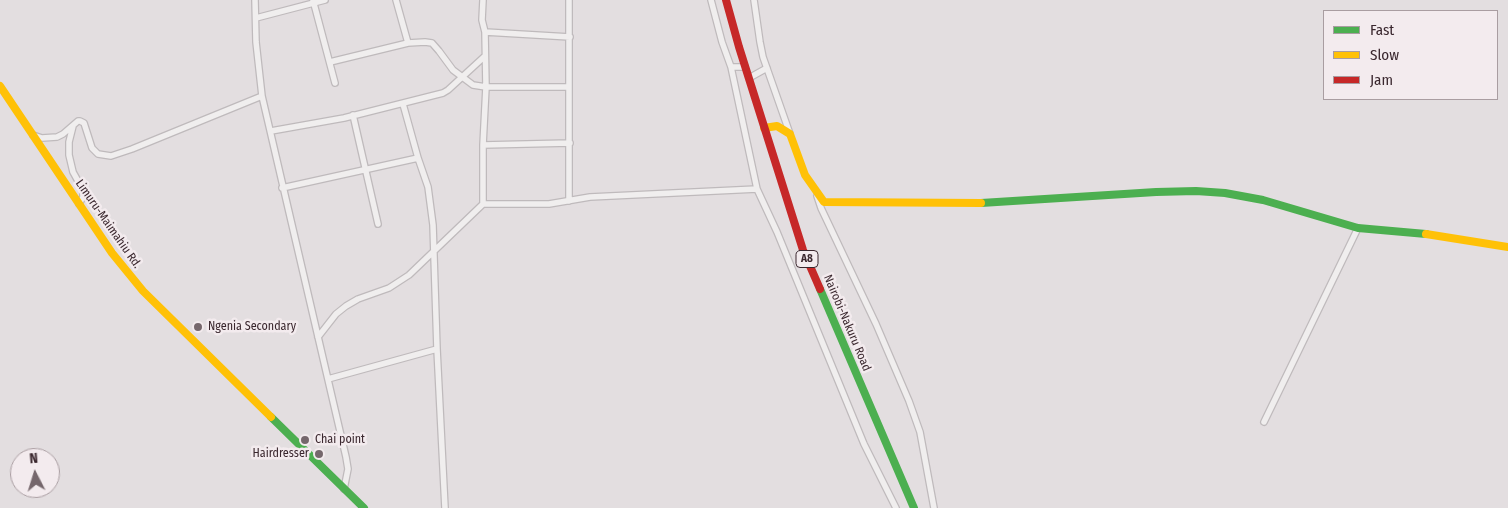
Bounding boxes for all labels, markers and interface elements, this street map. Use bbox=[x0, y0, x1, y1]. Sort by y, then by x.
legend bbox=[1323, 10, 1498, 100]
text: Fast bbox=[1370, 21, 1394, 39]
text: Slow bbox=[1370, 46, 1399, 64]
text: Jam bbox=[1370, 71, 1393, 89]
street label: Limuru-Maimahiu Rd. bbox=[72, 177, 144, 271]
road number: A8 bbox=[796, 250, 818, 268]
street label: Nairobi-Nakuru Road bbox=[820, 273, 874, 373]
place label: Ngenia Secondary bbox=[208, 320, 296, 334]
marker: Ngenia Secondary bbox=[192, 321, 204, 333]
place label: Chai point bbox=[315, 433, 365, 447]
marker: Chai point bbox=[299, 434, 311, 446]
place label: Hairdresser bbox=[253, 447, 309, 461]
north arrow bbox=[10, 448, 60, 498]
marker: Hairdresser bbox=[313, 448, 325, 460]
text: N bbox=[29, 450, 39, 467]

